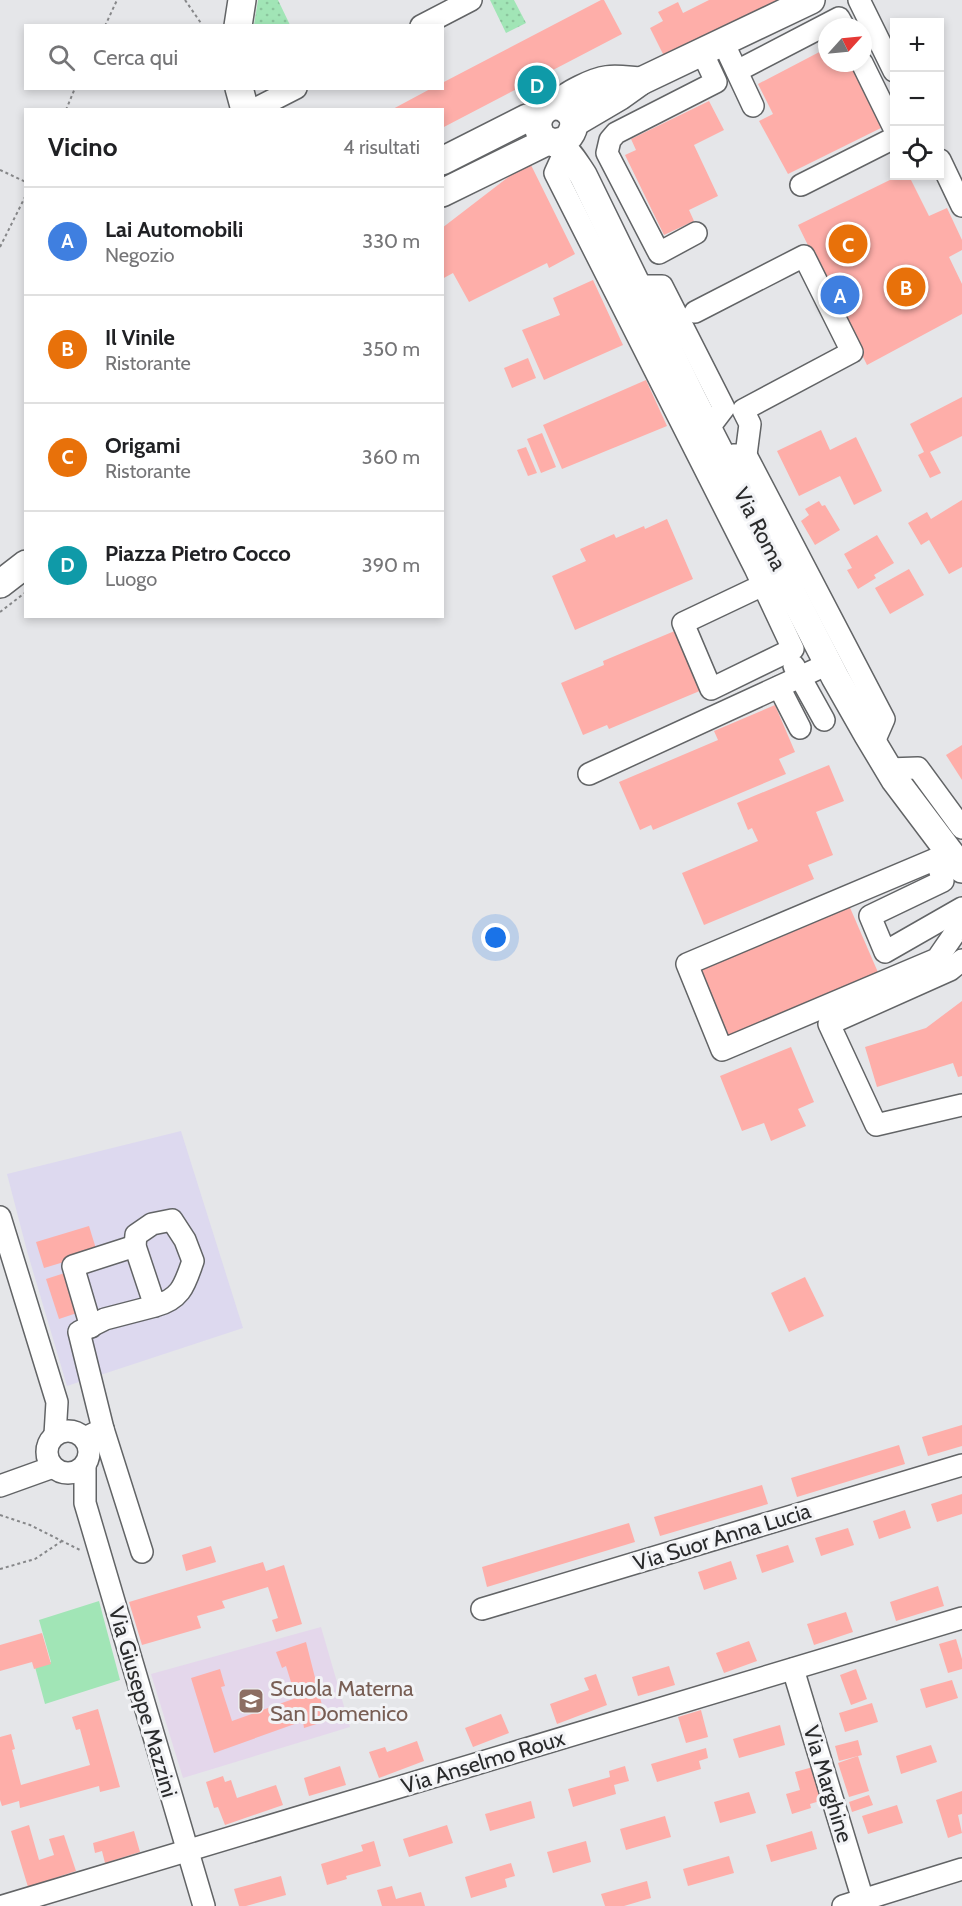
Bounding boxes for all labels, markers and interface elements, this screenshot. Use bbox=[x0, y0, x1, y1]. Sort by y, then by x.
north arrow bbox=[818, 18, 872, 72]
map controls bbox=[890, 18, 944, 180]
button: + bbox=[890, 18, 944, 72]
search box bbox=[24, 24, 444, 90]
icon: search bbox=[45, 41, 78, 74]
text: Cerca qui bbox=[93, 44, 178, 71]
pin: D bbox=[518, 62, 556, 107]
button: − bbox=[890, 72, 944, 126]
button: locate bbox=[890, 126, 944, 180]
text: Vicino bbox=[48, 131, 117, 163]
text: 4 risultati bbox=[343, 135, 420, 159]
text: Lai Automobili bbox=[105, 216, 243, 243]
pin: C bbox=[828, 222, 868, 266]
text: A bbox=[61, 229, 74, 253]
text: 330 m bbox=[362, 229, 420, 253]
text: Negozio bbox=[105, 243, 174, 267]
pin: B bbox=[886, 264, 926, 310]
pin: A bbox=[820, 272, 860, 318]
text: Il Vinile bbox=[105, 324, 175, 351]
text: B bbox=[61, 337, 74, 361]
text: 350 m bbox=[362, 337, 420, 361]
text: Ristorante bbox=[105, 351, 191, 375]
text: Origami bbox=[105, 432, 180, 459]
text: C bbox=[61, 445, 74, 469]
text: 360 m bbox=[362, 445, 420, 469]
text: Ristorante bbox=[105, 459, 191, 483]
street label: Via Roma bbox=[728, 483, 793, 575]
text: Piazza Pietro Cocco bbox=[105, 540, 291, 567]
text: D bbox=[60, 553, 75, 577]
text: 390 m bbox=[362, 553, 420, 577]
text: Luogo bbox=[105, 567, 157, 591]
your location bbox=[481, 923, 510, 952]
street label: Via Suor Anna Lucia bbox=[630, 1497, 814, 1577]
street label: Via Giuseppe Mazzini bbox=[103, 1604, 183, 1800]
place label: Scuola Materna San Domenico bbox=[270, 1675, 414, 1727]
school or university icon: Scuola Materna San Domenico bbox=[236, 1686, 266, 1716]
street label: Via Marghine bbox=[797, 1722, 859, 1846]
street label: Via Anselmo Roux bbox=[398, 1724, 568, 1800]

